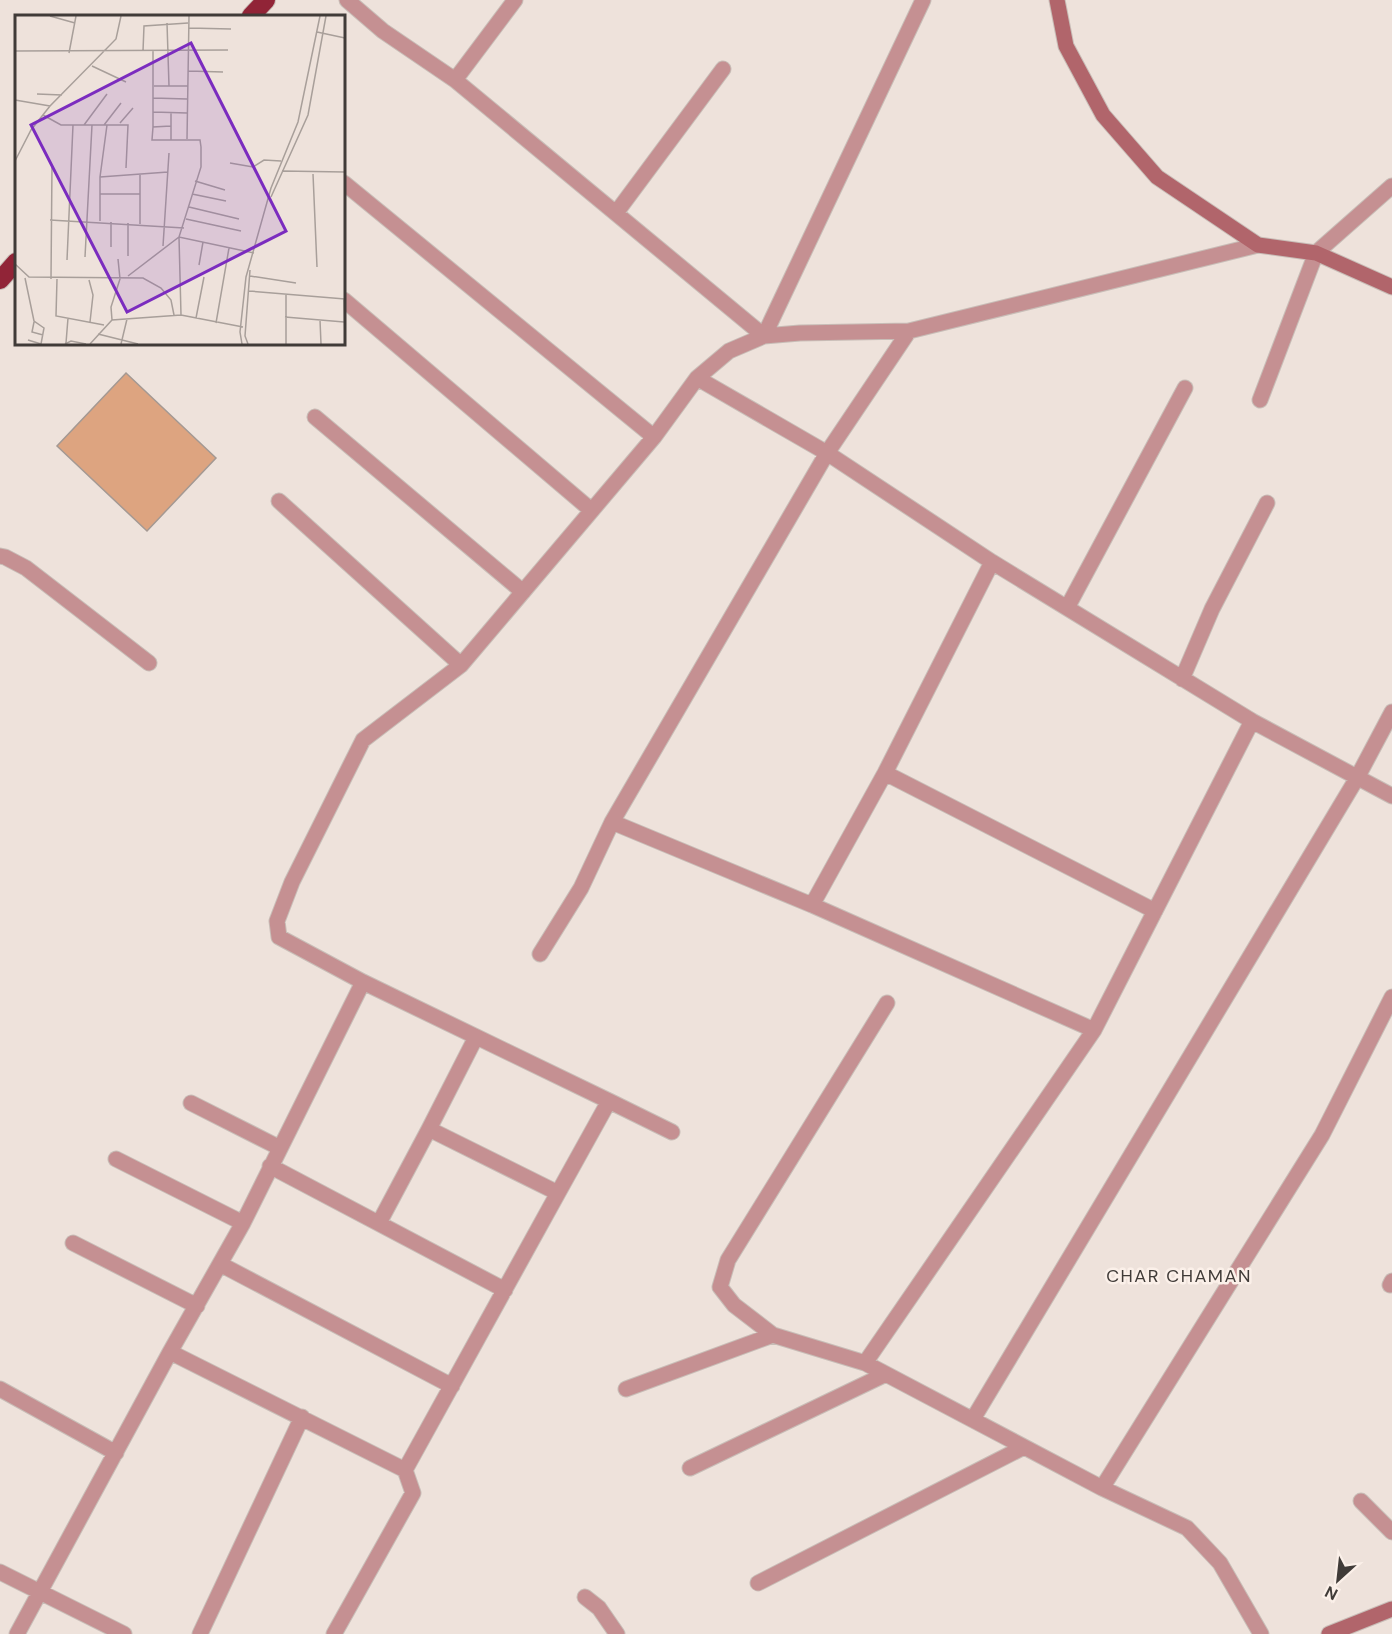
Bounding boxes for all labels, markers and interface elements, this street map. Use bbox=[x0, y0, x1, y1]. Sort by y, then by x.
inset map bbox=[15, 15, 345, 345]
district label: CHAR CHAMAN bbox=[1106, 1264, 1252, 1288]
north arrow bbox=[1308, 1550, 1368, 1610]
text: N bbox=[1321, 1581, 1341, 1605]

